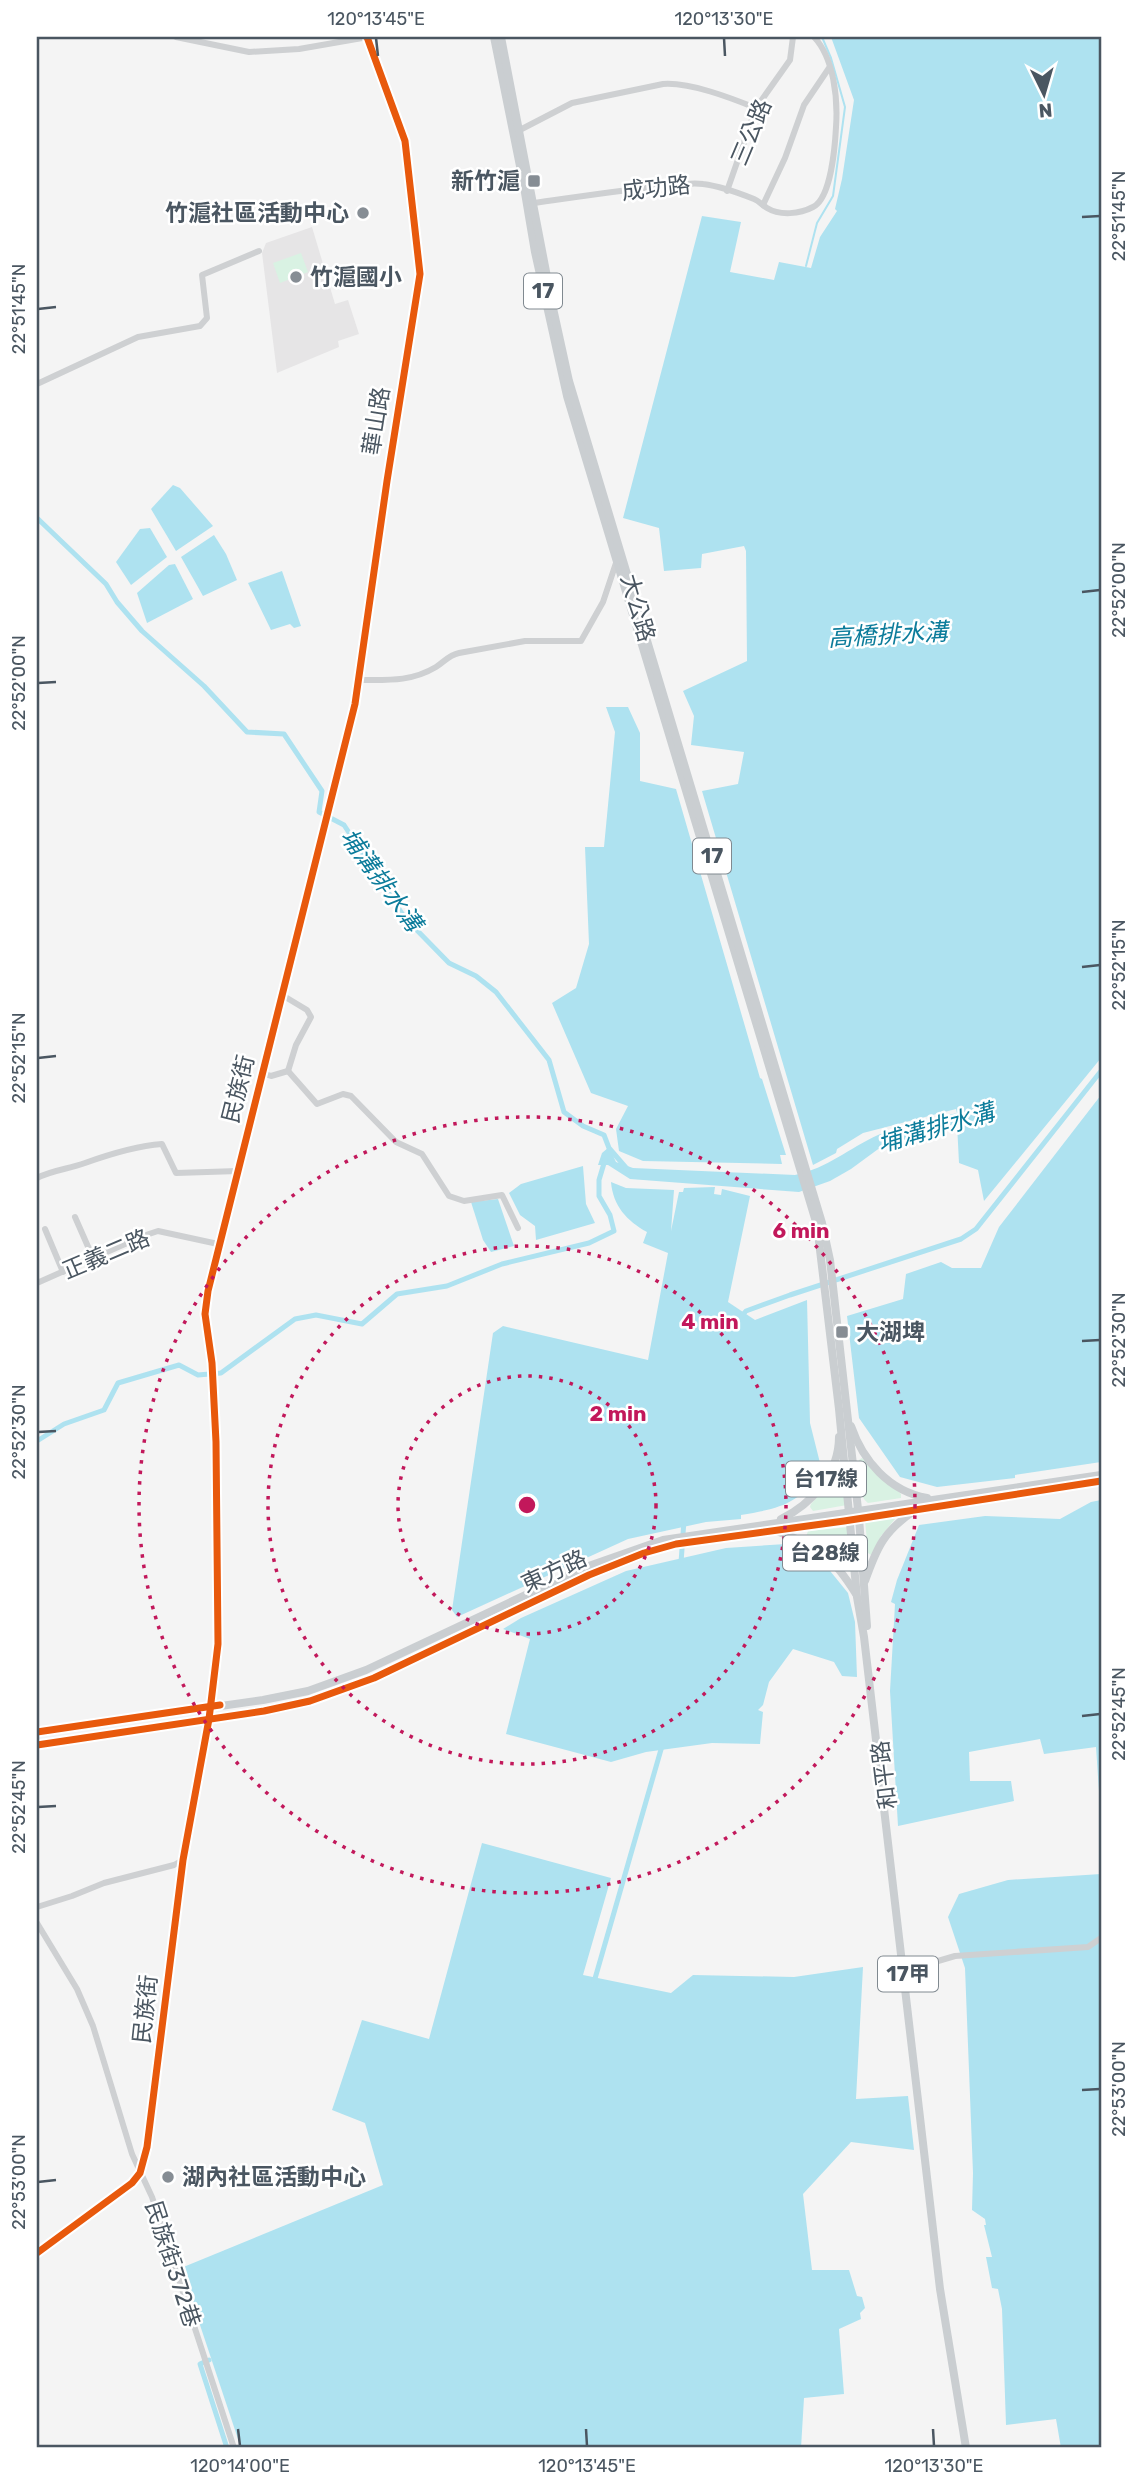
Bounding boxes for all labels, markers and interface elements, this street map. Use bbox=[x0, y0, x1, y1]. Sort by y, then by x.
text: 120°13'45"E bbox=[327, 8, 425, 30]
text: 120°13'30"E bbox=[674, 8, 774, 30]
north arrow bbox=[1009, 60, 1078, 130]
street label: 三公路 bbox=[725, 95, 777, 169]
text: N bbox=[1038, 98, 1053, 122]
place label: 新竹滬 bbox=[451, 167, 520, 195]
street label: 成功路 bbox=[620, 170, 692, 206]
text: 22°51'45"N bbox=[1108, 171, 1130, 261]
marker: 新竹滬 bbox=[526, 173, 542, 189]
place label: 竹滬社區活動中心 bbox=[165, 199, 349, 227]
marker: 竹滬社區活動中心 bbox=[355, 205, 371, 221]
place label: 竹滬國小 bbox=[310, 263, 402, 291]
text: 22°51'45"N bbox=[8, 264, 30, 354]
marker: 竹滬國小 bbox=[288, 269, 304, 285]
road number: 17 bbox=[524, 274, 562, 308]
street label: 華山路 bbox=[357, 385, 395, 457]
text: 22°52'00"N bbox=[1108, 542, 1130, 638]
street label: 大公路 bbox=[615, 571, 661, 645]
water label: 高橋排水溝 bbox=[827, 618, 952, 652]
text: 22°52'00"N bbox=[8, 635, 30, 731]
water label: 埔溝排水溝 bbox=[334, 823, 429, 939]
road number: 17 bbox=[693, 838, 731, 874]
text: 22°52'15"N bbox=[1108, 920, 1130, 1010]
text: 22°52'15"N bbox=[8, 1013, 30, 1103]
street label: 民族街 bbox=[216, 1052, 260, 1126]
water label: 埔溝排水溝 bbox=[874, 1097, 1000, 1158]
text: 6 min bbox=[773, 1218, 829, 1243]
street label: 正義二路 bbox=[58, 1223, 154, 1285]
text: 22°52'30"N bbox=[1108, 1293, 1130, 1387]
text: 4 min bbox=[681, 1309, 739, 1334]
place label: 大湖埤 bbox=[856, 1318, 925, 1346]
marker: 大湖埤 bbox=[834, 1324, 850, 1340]
text: 22°52'30"N bbox=[8, 1385, 30, 1479]
text: 2 min bbox=[590, 1401, 646, 1426]
road number: 台17線 bbox=[786, 1462, 866, 1496]
centre of rings bbox=[515, 1493, 539, 1517]
road number: 台28線 bbox=[783, 1536, 867, 1570]
street label: 東方路 bbox=[517, 1544, 591, 1598]
text: 22°52'45"N bbox=[1108, 1667, 1130, 1761]
street label: 和平路 bbox=[866, 1739, 902, 1811]
text: 22°52'45"N bbox=[8, 1760, 30, 1854]
road number: 17甲 bbox=[878, 1956, 938, 1992]
street label: 民族街 bbox=[127, 1973, 163, 2045]
text: 22°53'00"N bbox=[1108, 2041, 1130, 2137]
text: 22°53'00"N bbox=[8, 2134, 30, 2230]
place label: 湖內社區活動中心 bbox=[182, 2163, 366, 2191]
marker: 湖內社區活動中心 bbox=[160, 2169, 176, 2185]
street label: 民族街372巷 bbox=[139, 2197, 207, 2331]
text: 120°14'00"E bbox=[190, 2455, 290, 2477]
text: 120°13'45"E bbox=[538, 2455, 636, 2477]
text: 120°13'30"E bbox=[884, 2455, 984, 2477]

